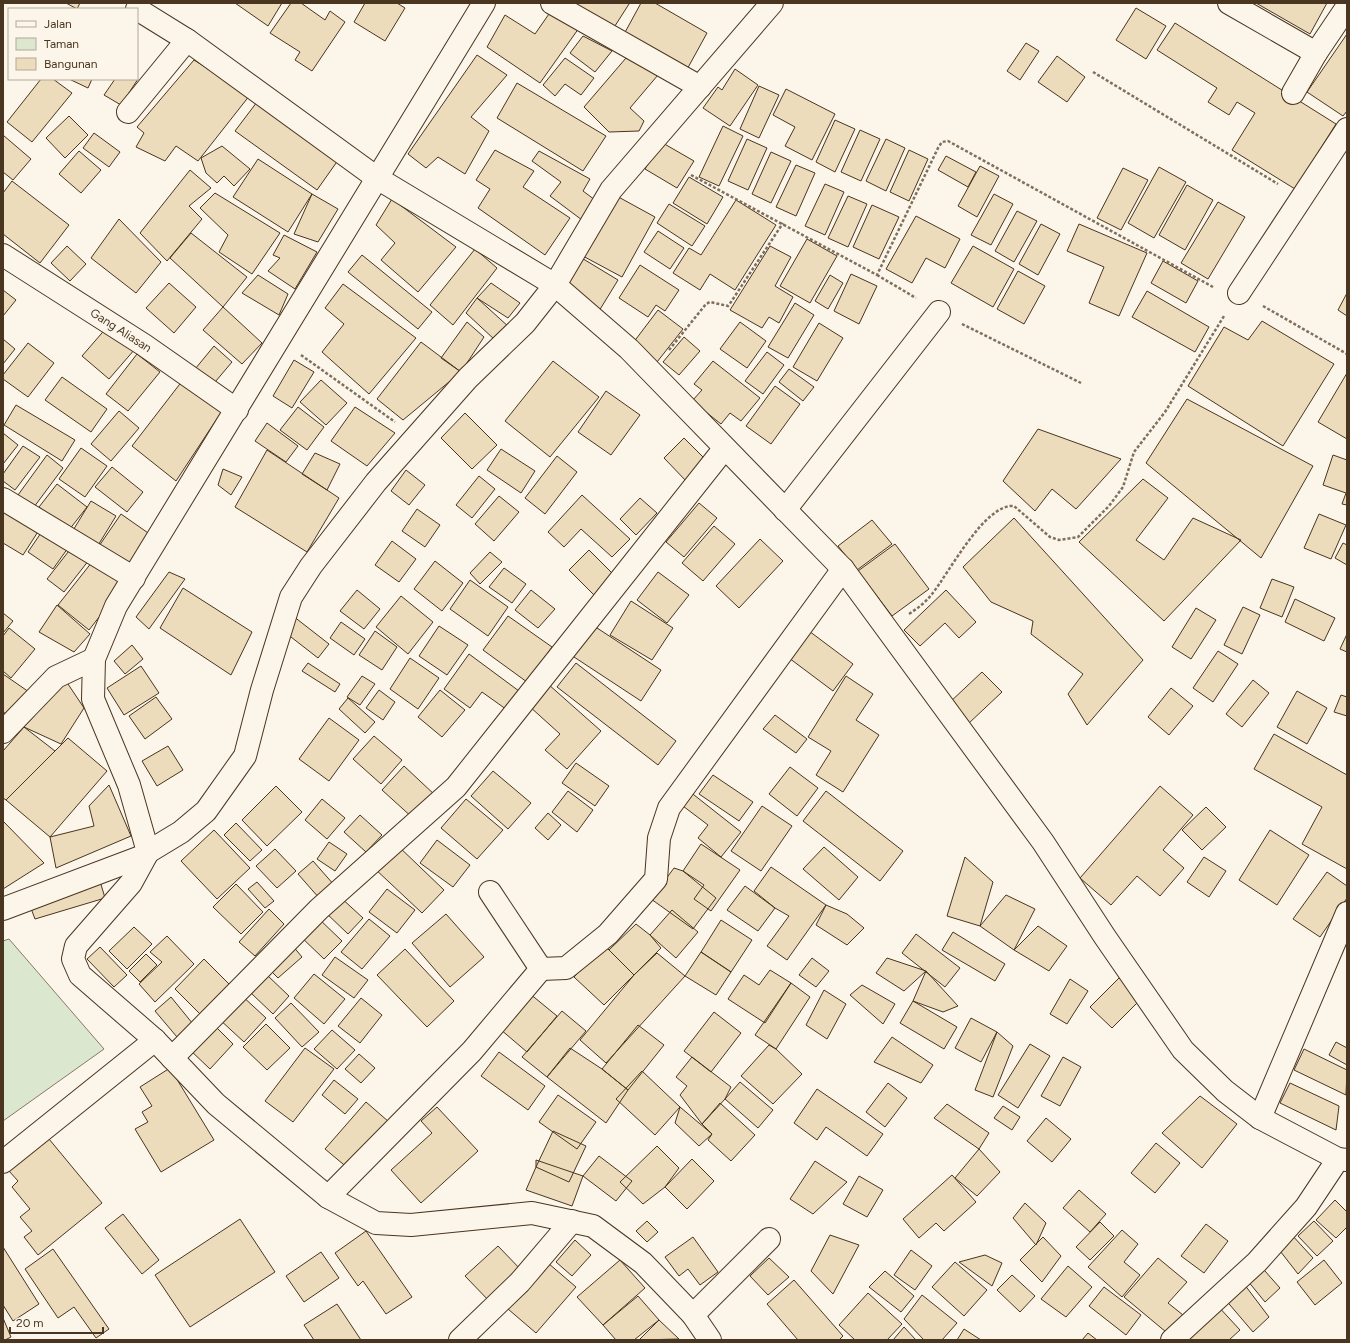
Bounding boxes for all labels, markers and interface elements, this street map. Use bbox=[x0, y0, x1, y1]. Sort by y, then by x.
legend bbox=[8, 8, 138, 80]
text: Jalan bbox=[44, 17, 72, 31]
text: Taman bbox=[44, 37, 79, 51]
text: Bangunan bbox=[44, 57, 98, 71]
street label: Gang Aliasan bbox=[88, 306, 155, 355]
scale bar bbox=[10, 1309, 103, 1335]
text: 20 m bbox=[16, 1316, 44, 1330]

